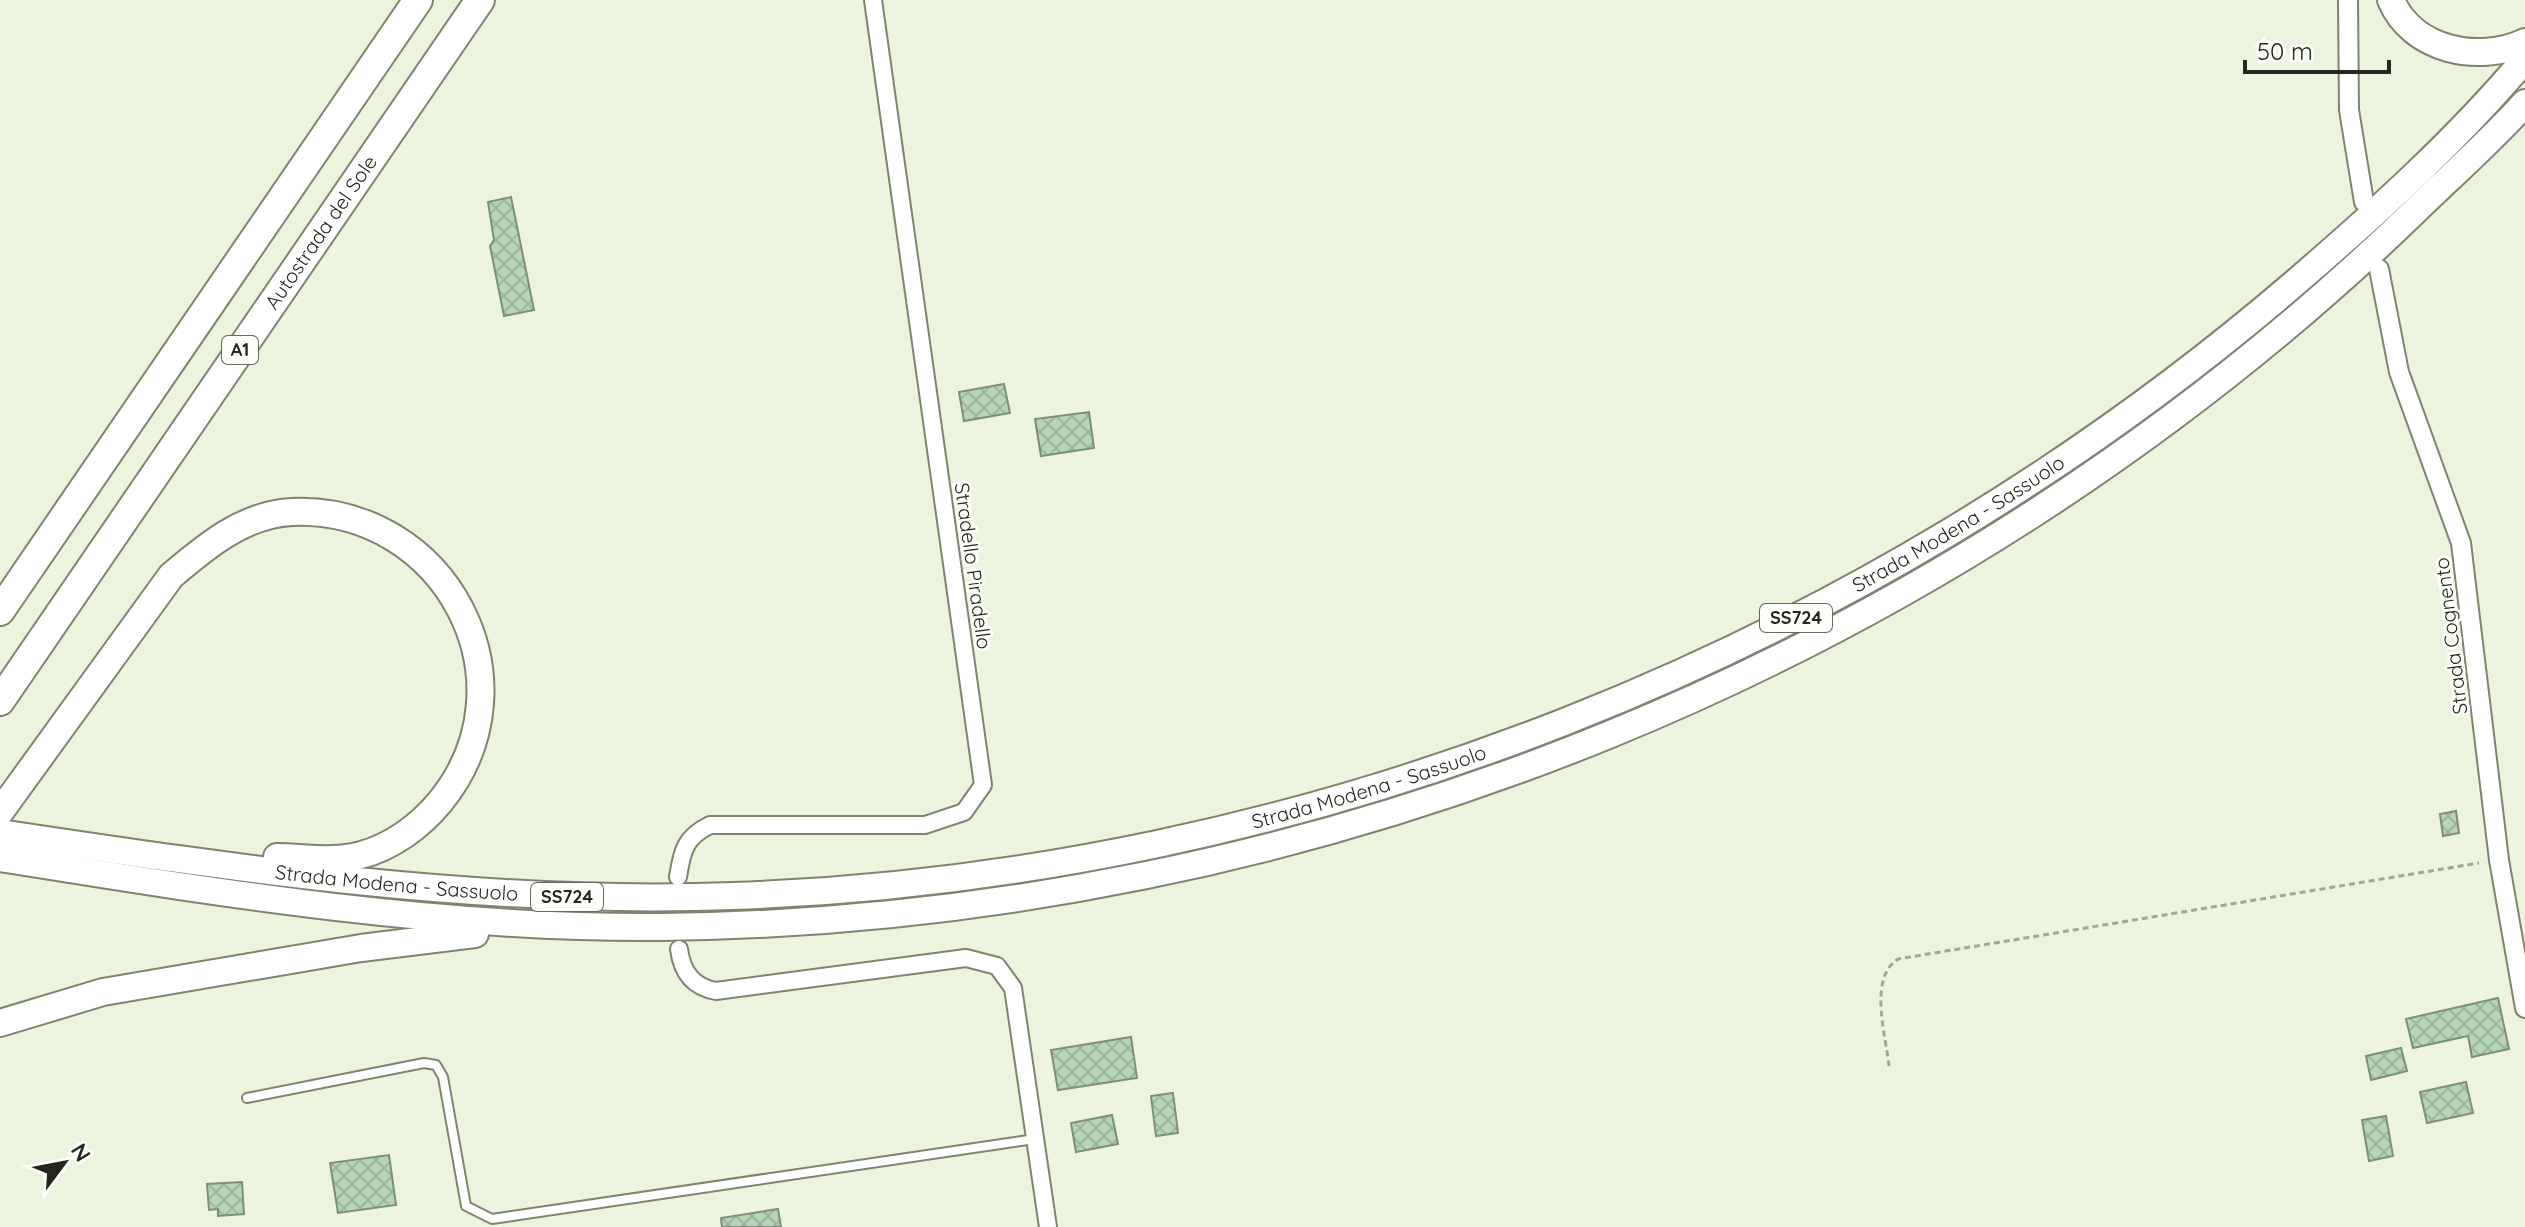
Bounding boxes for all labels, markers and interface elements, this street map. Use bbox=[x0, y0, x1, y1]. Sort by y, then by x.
scale bar bbox=[2245, 24, 2389, 74]
text: 50 m bbox=[2257, 36, 2313, 66]
street label: Autostrada del Sole bbox=[259, 150, 382, 314]
road number: A1 bbox=[222, 336, 258, 364]
street label: Strada Modena - Sassuolo bbox=[1848, 449, 2069, 597]
street label: Stradello Piradello bbox=[949, 481, 998, 651]
street label: Strada Cognento bbox=[2428, 556, 2473, 716]
road number: SS724 bbox=[1760, 604, 1832, 632]
street label: Strada Modena - Sassuolo bbox=[1249, 739, 1489, 834]
street label: Strada Modena - Sassuolo bbox=[274, 859, 519, 906]
road number: SS724 bbox=[531, 883, 603, 911]
north arrow bbox=[24, 1123, 104, 1203]
text: N bbox=[65, 1138, 97, 1167]

